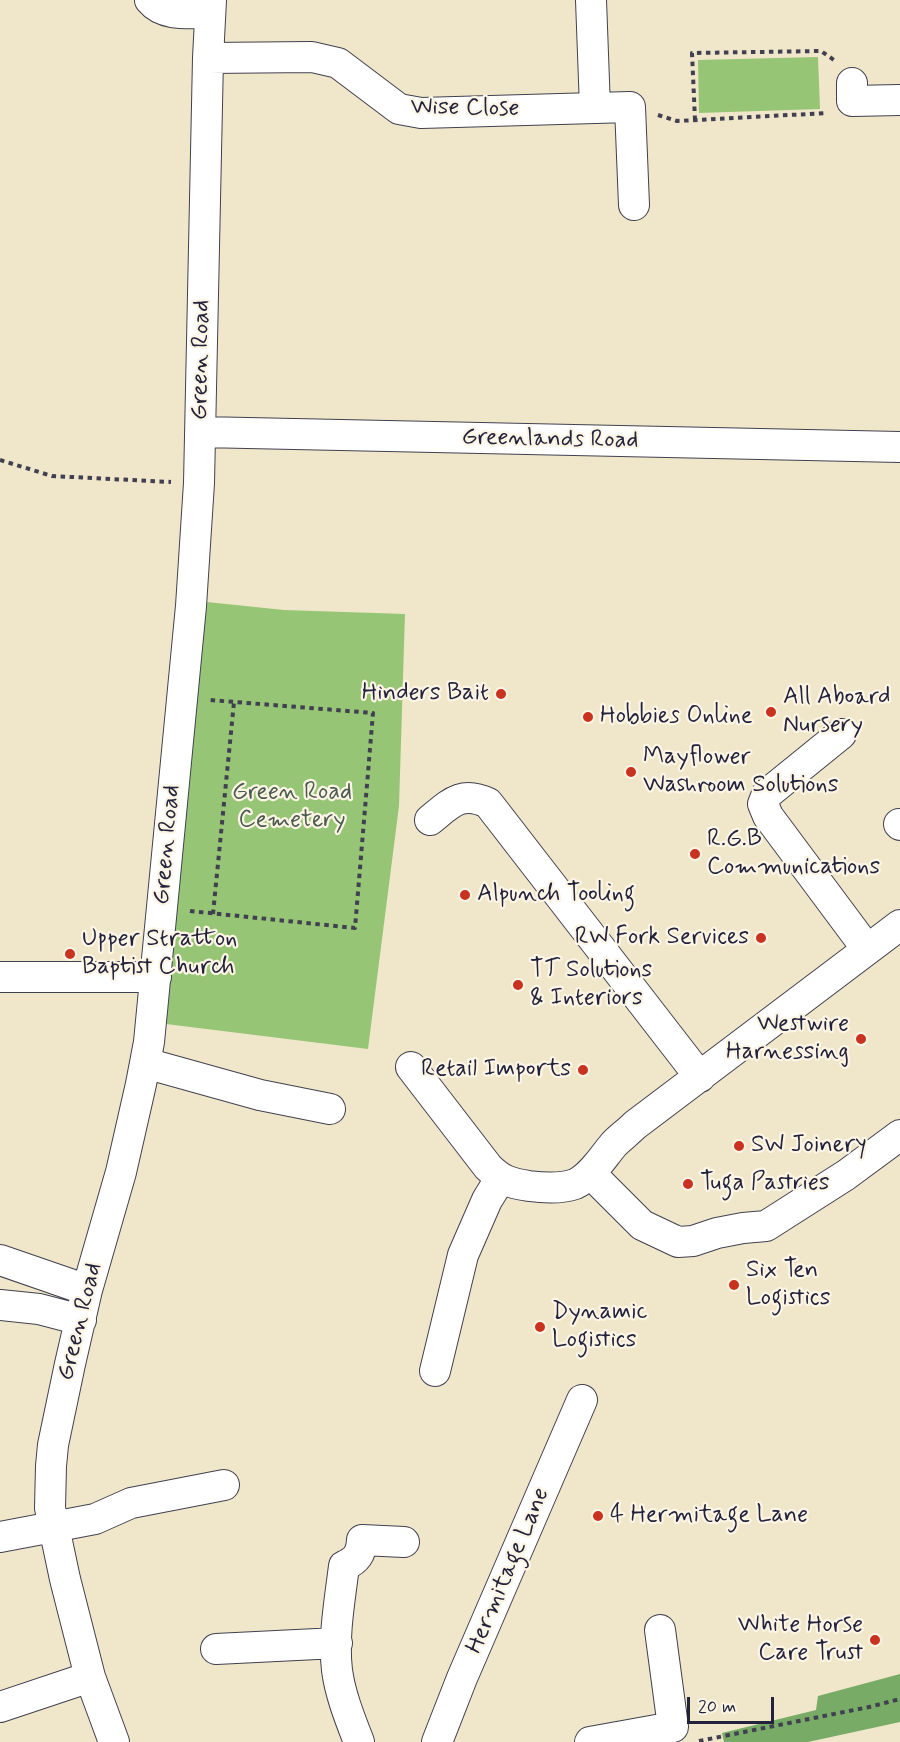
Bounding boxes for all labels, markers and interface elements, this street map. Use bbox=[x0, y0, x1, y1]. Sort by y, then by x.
street label: Wise Close bbox=[410, 94, 520, 124]
street label: Green Road bbox=[187, 300, 217, 420]
street label: Greenlands Road bbox=[461, 424, 639, 456]
place label: Hinders Bait bbox=[362, 680, 489, 708]
place label: All Aboard Nursery bbox=[783, 684, 891, 740]
marker: Hinders Bait bbox=[494, 687, 508, 701]
place label: Hobbies Online bbox=[600, 703, 753, 731]
marker: All Aboard Nursery bbox=[764, 705, 778, 719]
marker: Hobbies Online bbox=[581, 710, 595, 724]
place label: Mayflower Washroom Solutions bbox=[643, 744, 838, 800]
marker: Mayflower Washroom Solutions bbox=[624, 765, 638, 779]
park label: Green Road Cemetery bbox=[232, 779, 352, 835]
street label: Green Road bbox=[148, 784, 188, 906]
place label: R.G.B Communications bbox=[707, 826, 880, 882]
marker: R.G.B Communications bbox=[688, 847, 702, 861]
place label: Alpunch Tooling bbox=[477, 881, 635, 909]
marker: Alpunch Tooling bbox=[458, 888, 472, 902]
place label: RW Fork Services bbox=[575, 924, 749, 952]
place label: Upper Stratton Baptist Church bbox=[82, 926, 237, 982]
marker: RW Fork Services bbox=[754, 931, 768, 945]
marker: Upper Stratton Baptist Church bbox=[63, 947, 77, 961]
place label: TT Solutions & Interiors bbox=[530, 957, 652, 1013]
marker: TT Solutions & Interiors bbox=[511, 978, 525, 992]
place label: Westwire Harnessing bbox=[726, 1011, 849, 1067]
marker: Westwire Harnessing bbox=[854, 1032, 868, 1046]
place label: Retail Imports bbox=[421, 1056, 571, 1084]
marker: Retail Imports bbox=[576, 1063, 590, 1077]
place label: SW Joinery bbox=[751, 1132, 867, 1160]
marker: SW Joinery bbox=[732, 1139, 746, 1153]
place label: Tuga Pastries bbox=[700, 1170, 829, 1198]
marker: Tuga Pastries bbox=[681, 1177, 695, 1191]
place label: Six Ten Logistics bbox=[746, 1257, 830, 1313]
street label: Green Road bbox=[52, 1260, 110, 1384]
marker: Six Ten Logistics bbox=[727, 1278, 741, 1292]
place label: Dynamic Logistics bbox=[552, 1299, 648, 1355]
marker: Dynamic Logistics bbox=[533, 1320, 547, 1334]
street label: Hermitage Lane bbox=[461, 1484, 557, 1658]
place label: 4 Hermitage Lane bbox=[610, 1502, 808, 1530]
marker: 4 Hermitage Lane bbox=[591, 1509, 605, 1523]
place label: White Horse Care Trust bbox=[738, 1612, 863, 1668]
marker: White Horse Care Trust bbox=[868, 1633, 882, 1647]
scale bar bbox=[690, 1685, 777, 1723]
text: 20 m bbox=[698, 1695, 736, 1719]

